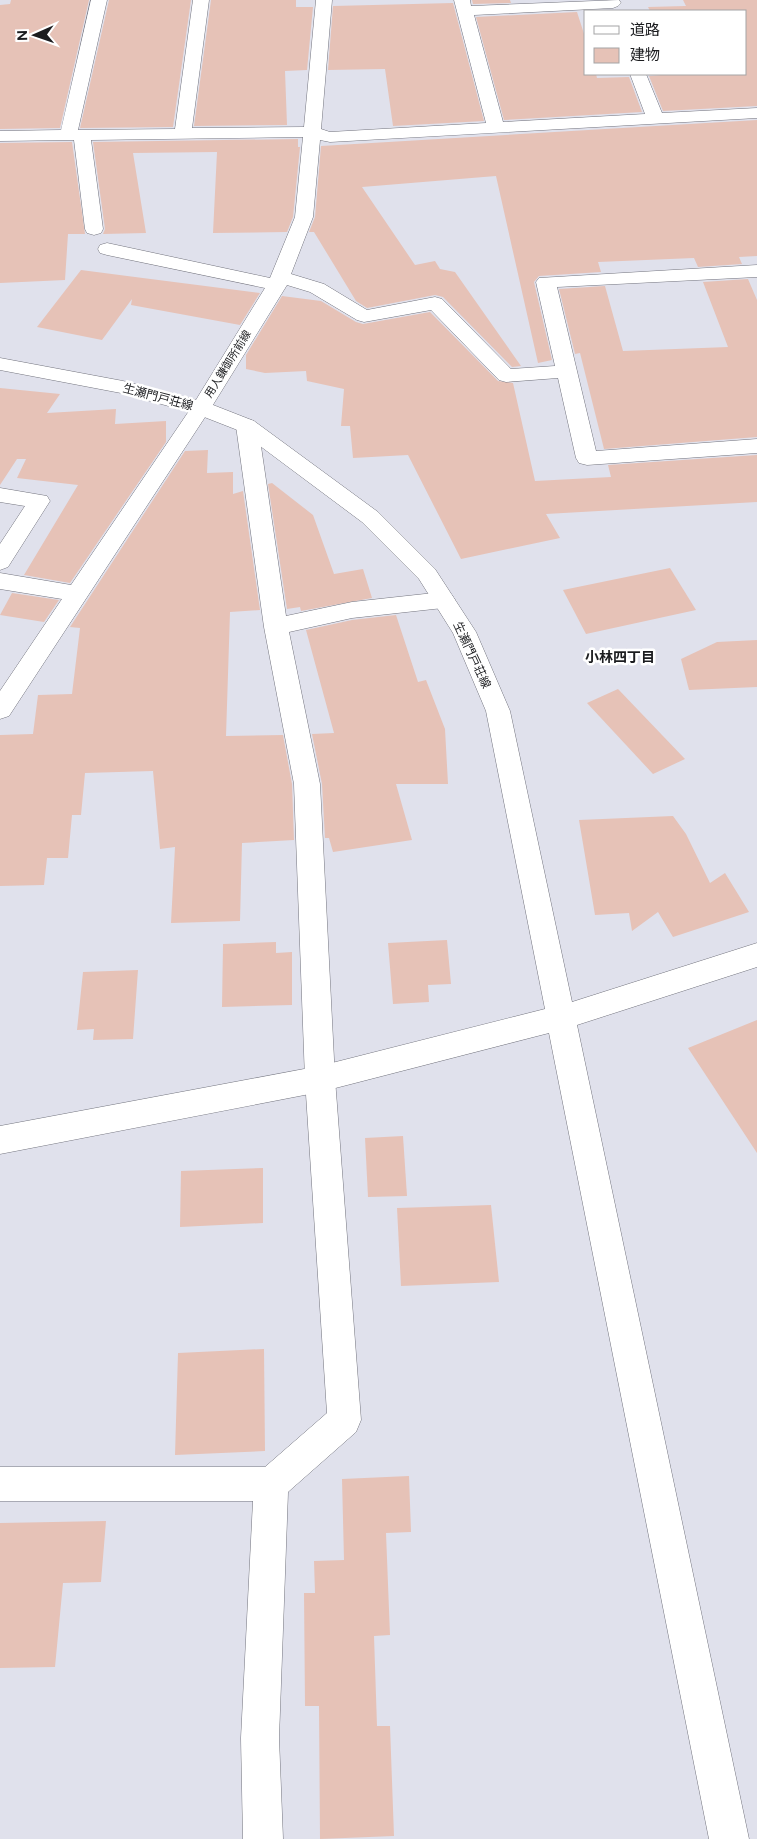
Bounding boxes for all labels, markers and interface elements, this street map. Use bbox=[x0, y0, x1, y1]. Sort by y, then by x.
north arrow bbox=[10, 10, 60, 60]
legend bbox=[584, 10, 747, 75]
text: 道路 bbox=[630, 21, 660, 39]
text: N bbox=[14, 30, 31, 41]
text: 建物 bbox=[630, 46, 660, 64]
street label: 用人鎌御所前線 bbox=[202, 328, 254, 400]
street label: 生瀬門戸荘線 bbox=[121, 381, 195, 413]
street label: 生瀬門戸荘線 bbox=[450, 619, 494, 691]
district label: 小林四丁目 bbox=[585, 649, 655, 666]

